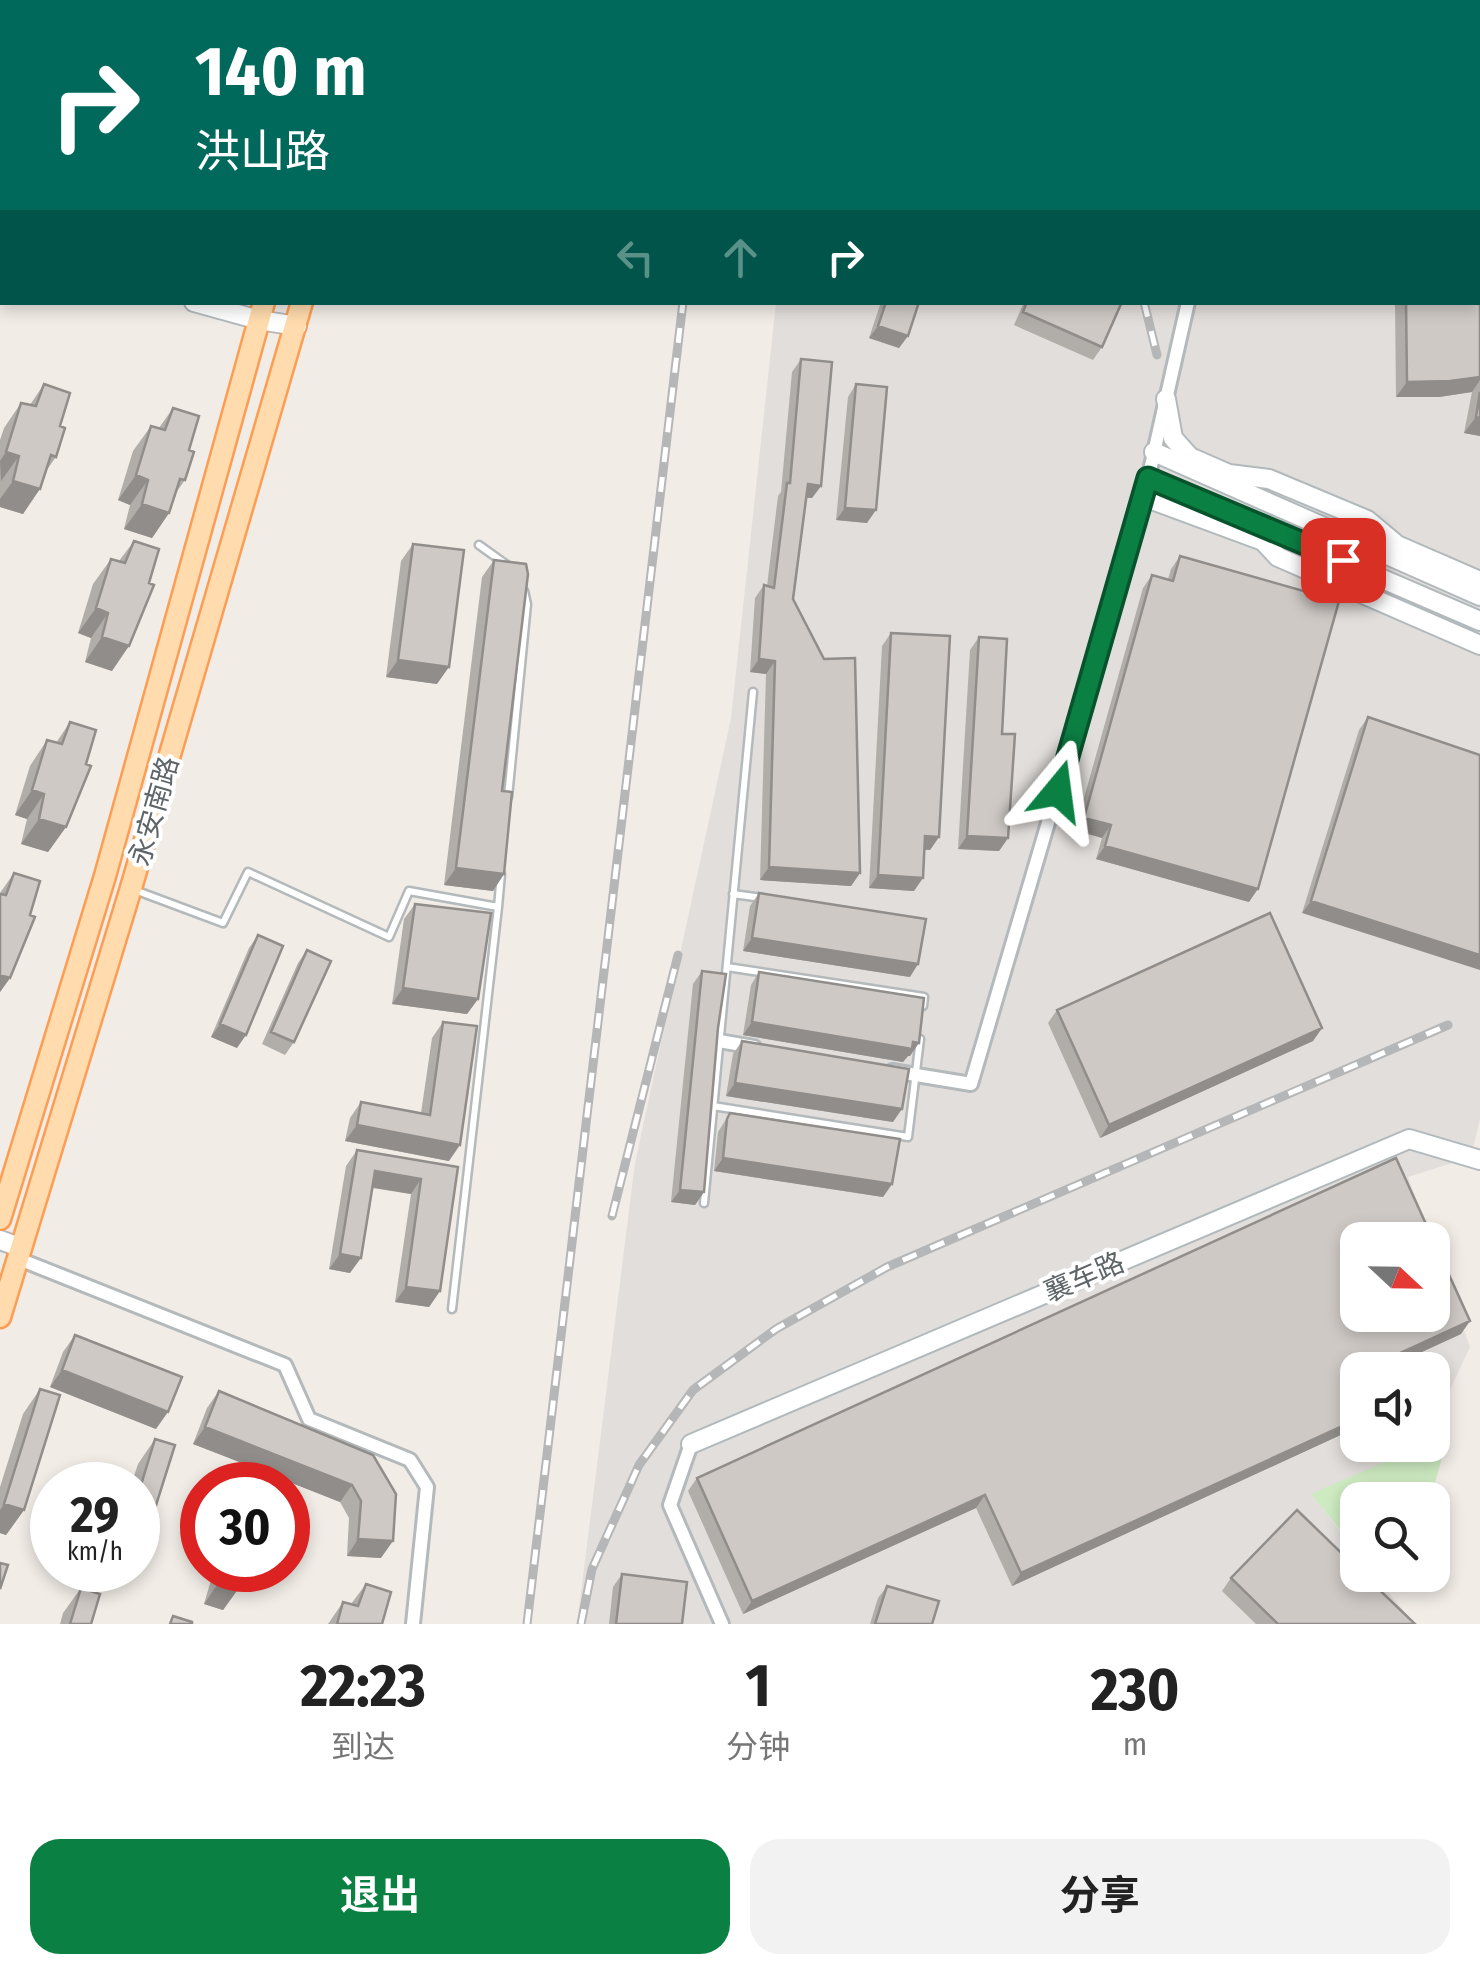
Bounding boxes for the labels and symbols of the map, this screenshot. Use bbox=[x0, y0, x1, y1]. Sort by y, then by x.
pin bbox=[1301, 518, 1386, 603]
position arrow bbox=[1006, 739, 1110, 843]
street label: 永安南路 bbox=[123, 753, 185, 869]
north arrow bbox=[1340, 1222, 1450, 1332]
street label: 襄车路 bbox=[1039, 1245, 1129, 1309]
speed limit sign: 30 bbox=[180, 1462, 310, 1592]

